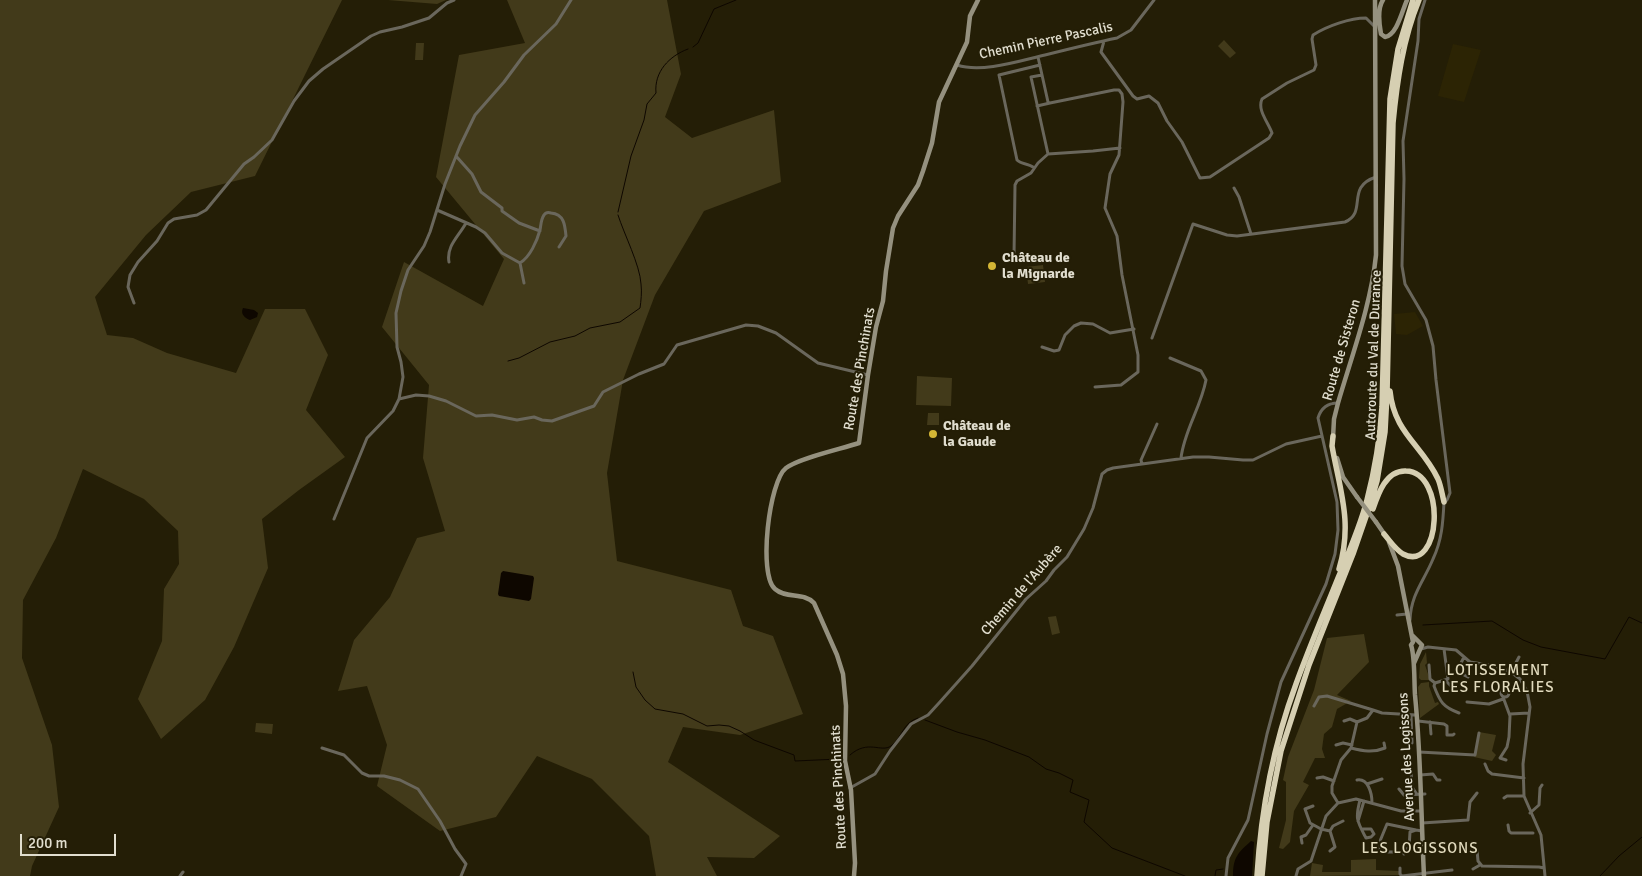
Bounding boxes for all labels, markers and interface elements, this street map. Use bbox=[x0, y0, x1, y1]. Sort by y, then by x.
street label: Chemin Pierre Pascalis bbox=[978, 19, 1114, 63]
place label: Château de la Mignarde bbox=[1002, 250, 1075, 282]
marker: Château de la Mignarde bbox=[986, 260, 998, 272]
street label: Autoroute du Val de Durance bbox=[1363, 270, 1385, 440]
street label: Route de Sisteron bbox=[1319, 297, 1365, 403]
street label: Route des Pinchinats bbox=[841, 306, 879, 432]
place label: Château de la Gaude bbox=[943, 418, 1011, 451]
marker: Château de la Gaude bbox=[927, 428, 939, 440]
street label: Chemin de l'Aubère bbox=[978, 541, 1066, 639]
district label: LOTISSEMENT LES FLORALIES bbox=[1440, 662, 1556, 697]
street label: Avenue des Logissons bbox=[1395, 692, 1419, 822]
street label: Route des Pinchinats bbox=[827, 724, 851, 850]
scale bar bbox=[22, 824, 119, 856]
text: 200 m bbox=[28, 834, 68, 852]
district label: LES LOGISSONS bbox=[1360, 840, 1480, 858]

